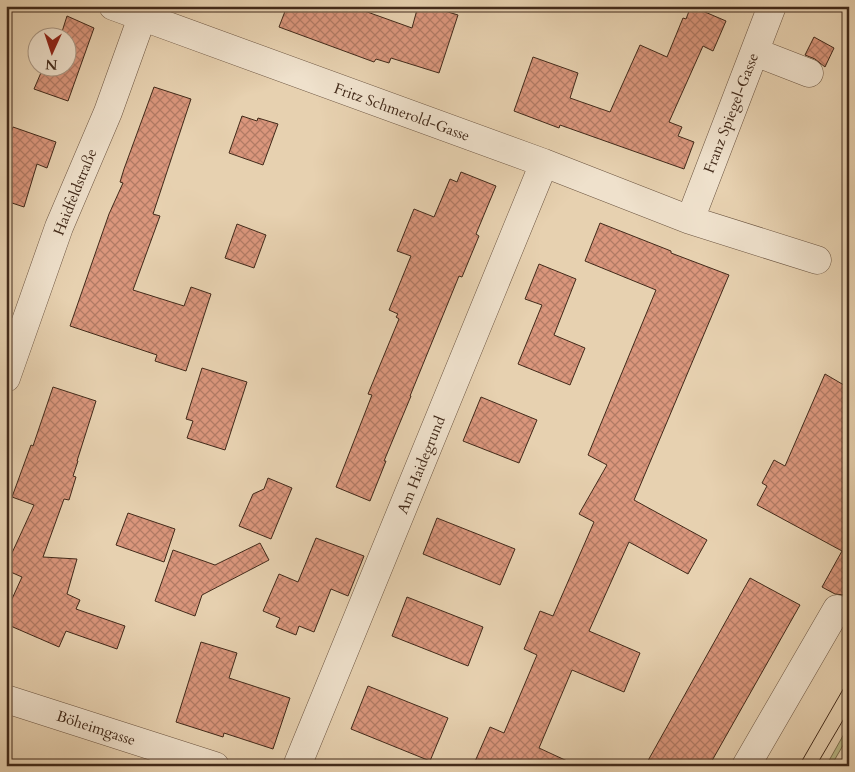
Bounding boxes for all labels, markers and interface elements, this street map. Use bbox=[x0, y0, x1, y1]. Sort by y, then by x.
north arrow bbox=[28, 28, 78, 78]
street label: Franz Spiegel-Gasse bbox=[699, 50, 763, 176]
text: N bbox=[45, 55, 58, 74]
street label: Fritz Schmerold-Gasse bbox=[331, 78, 473, 146]
street label: Haidfeldstraße bbox=[49, 146, 102, 238]
street label: Am Haidegrund bbox=[392, 413, 450, 517]
street label: Böheimgasse bbox=[54, 706, 138, 750]

